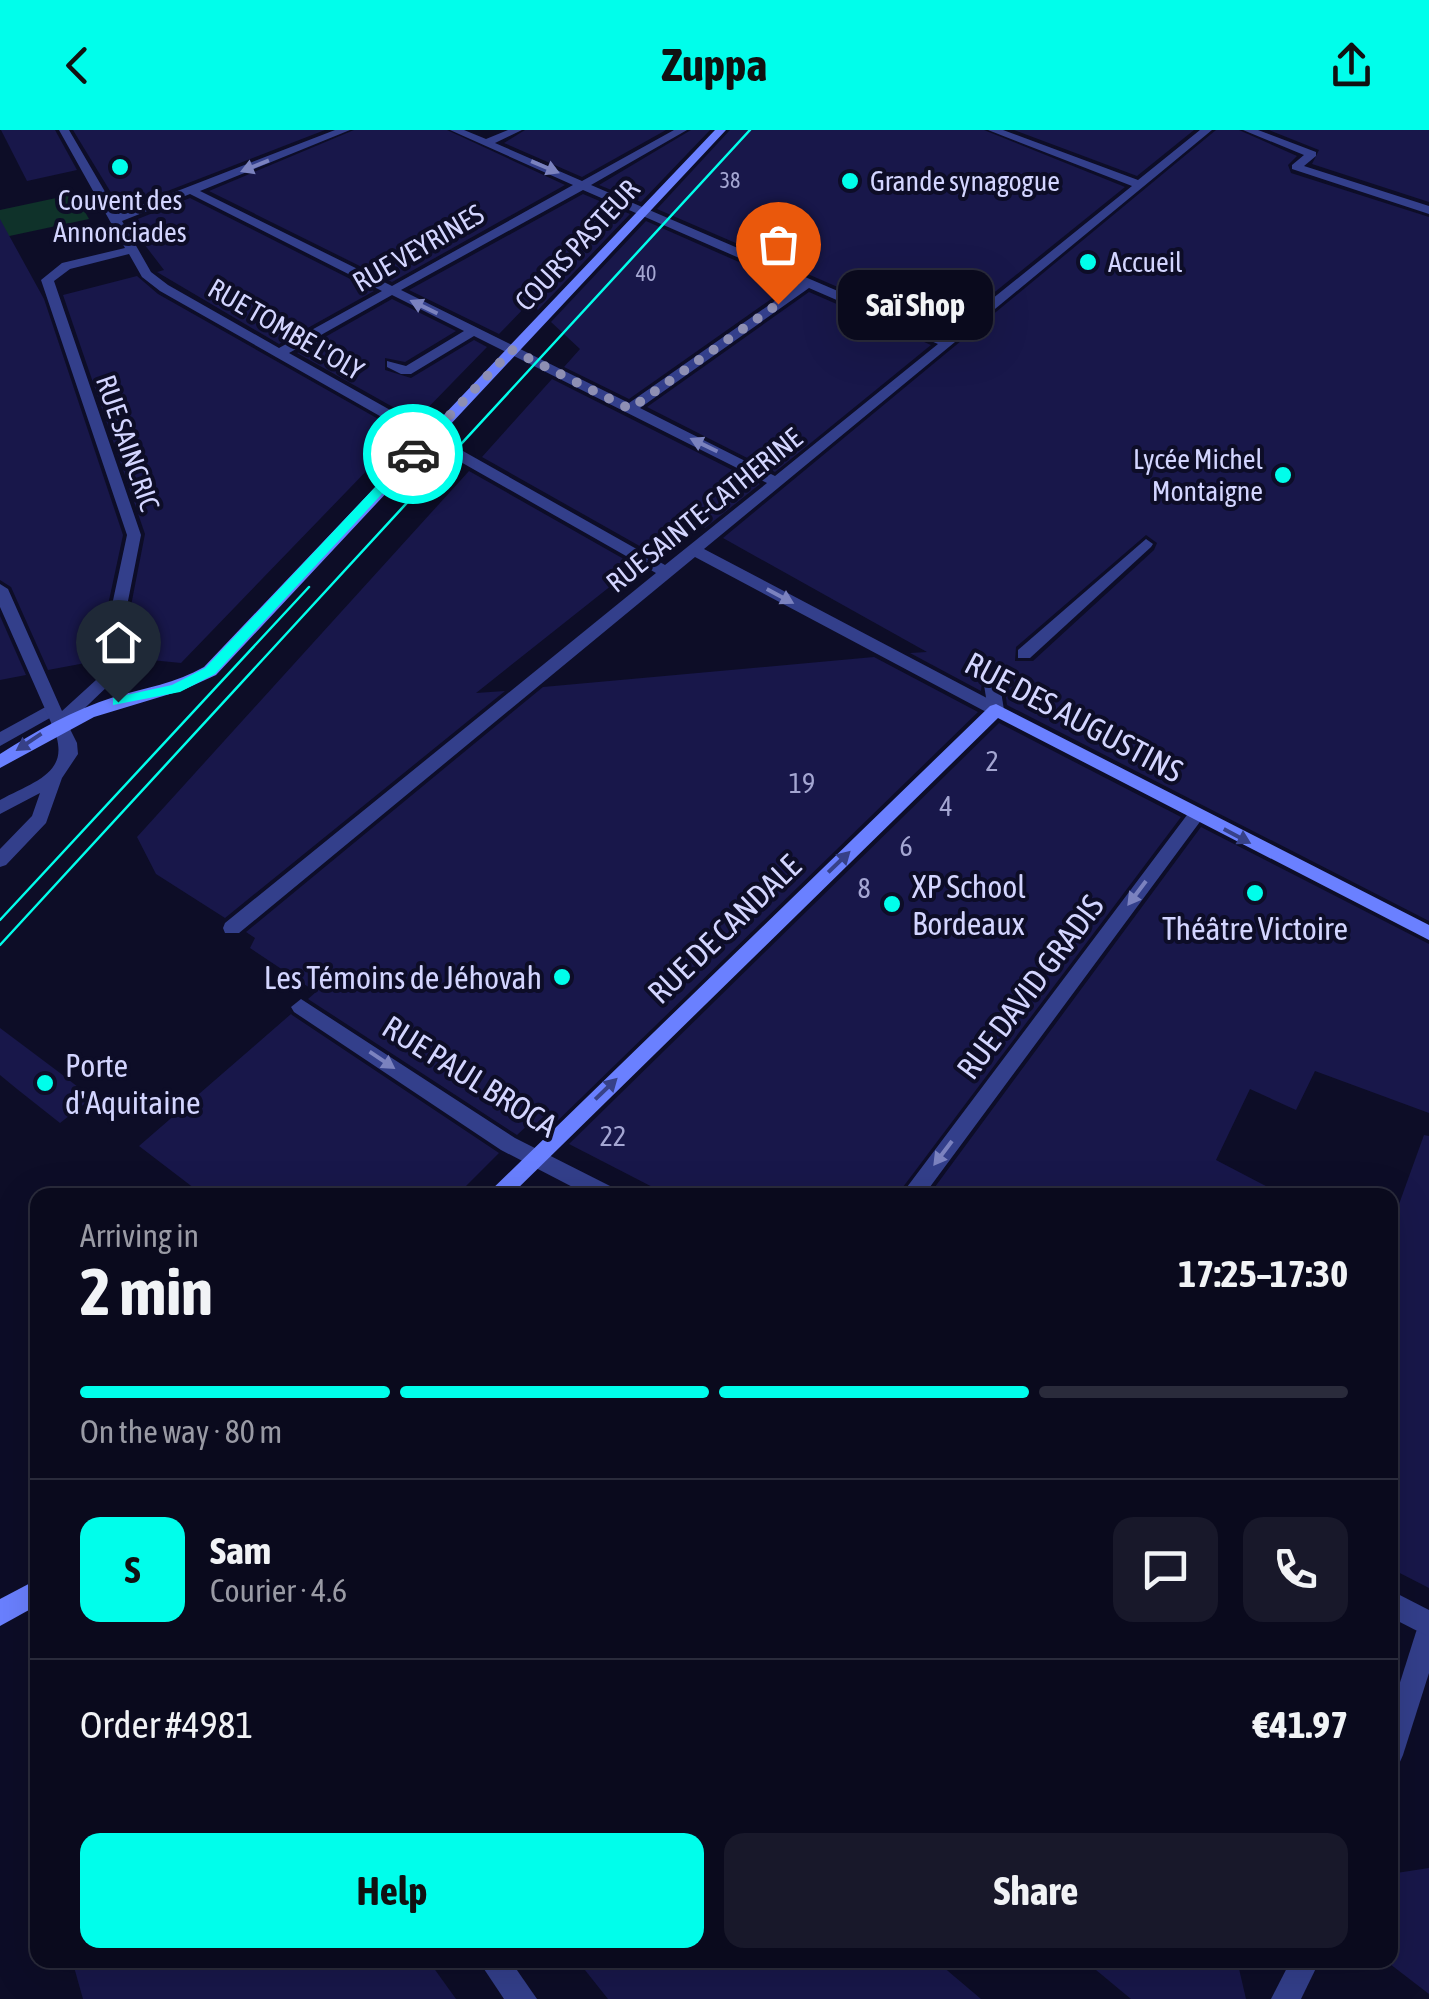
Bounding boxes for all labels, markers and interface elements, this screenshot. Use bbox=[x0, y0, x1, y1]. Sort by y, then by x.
icon: back bbox=[50, 38, 105, 93]
icon: share bbox=[1324, 38, 1379, 93]
text: Zuppa bbox=[662, 39, 767, 91]
marker: Couvent des Annonciades bbox=[109, 156, 131, 178]
one-way arrow bbox=[239, 158, 269, 174]
one-way arrow bbox=[530, 159, 560, 175]
place label: Grande synagogue bbox=[870, 165, 1060, 197]
house number: 38 bbox=[720, 167, 740, 193]
marker: Grande synagogue bbox=[839, 170, 861, 192]
street label: COURS PASTEUR bbox=[508, 173, 646, 317]
place label: Couvent des Annonciades bbox=[53, 184, 187, 248]
street label: RUE VEYRINES bbox=[347, 198, 489, 298]
pin bbox=[736, 202, 821, 305]
icon: bag bbox=[751, 217, 806, 272]
place label: Accueil bbox=[1108, 246, 1183, 278]
marker: Accueil bbox=[1077, 251, 1099, 273]
house number: 40 bbox=[636, 260, 656, 286]
callout: Saï Shop bbox=[838, 269, 993, 339]
street label: RUE TOMBE L'OLY bbox=[203, 272, 370, 387]
text: Saï Shop bbox=[866, 286, 965, 323]
one-way arrow bbox=[410, 298, 439, 315]
street label: RUE SAINCRIC bbox=[90, 371, 166, 516]
courier bbox=[363, 404, 463, 504]
street label: RUE SAINTE-CATHERINE bbox=[600, 421, 808, 599]
icon: car bbox=[386, 427, 441, 482]
one-way arrow bbox=[689, 437, 718, 454]
place label: Lycée Michel Montaigne bbox=[1133, 443, 1264, 507]
marker: Lycée Michel Montaigne bbox=[1272, 464, 1294, 486]
one-way arrow bbox=[766, 587, 795, 604]
pin bbox=[76, 600, 161, 703]
icon: home bbox=[91, 615, 146, 670]
street label: RUE DES AUGUSTINS bbox=[959, 644, 1189, 790]
one-way arrow bbox=[16, 733, 43, 751]
house number: 2 bbox=[985, 745, 999, 777]
house number: 19 bbox=[789, 767, 815, 799]
house number: 4 bbox=[939, 790, 953, 822]
one-way arrow bbox=[1223, 827, 1252, 844]
house number: 6 bbox=[899, 830, 913, 862]
street label: RUE DE CANDALE bbox=[640, 847, 808, 1011]
one-way arrow bbox=[827, 851, 851, 874]
place label: XP School Bordeaux bbox=[912, 868, 1026, 942]
house number: 8 bbox=[857, 872, 871, 904]
one-way arrow bbox=[1128, 880, 1148, 906]
marker: Théâtre Victoire bbox=[1244, 882, 1266, 904]
street label: RUE DAVID GRADIS bbox=[949, 888, 1111, 1086]
marker: XP School Bordeaux bbox=[881, 893, 903, 915]
place label: Théâtre Victoire bbox=[1162, 910, 1348, 947]
place label: Les Témoins de Jéhovah bbox=[264, 959, 542, 996]
marker: Les Témoins de Jéhovah bbox=[551, 966, 573, 988]
street label: RUE PAUL BROCA bbox=[376, 1008, 564, 1144]
place label: Porte d'Aquitaine bbox=[65, 1047, 201, 1121]
one-way arrow bbox=[368, 1051, 395, 1069]
marker: Porte d'Aquitaine bbox=[34, 1072, 56, 1094]
one-way arrow bbox=[594, 1078, 618, 1101]
house number: 22 bbox=[600, 1120, 626, 1152]
one-way arrow bbox=[933, 1140, 953, 1166]
text: Arriving in bbox=[80, 1217, 199, 1254]
text: 17:25–17:30 bbox=[1178, 1252, 1348, 1295]
text: 2 min bbox=[80, 1254, 213, 1329]
text: On the way · 80 m bbox=[80, 1413, 282, 1450]
button: chat bbox=[1113, 1517, 1218, 1622]
button: phone bbox=[1243, 1517, 1348, 1622]
text: Sam bbox=[210, 1529, 271, 1572]
text: S bbox=[125, 1548, 140, 1591]
text: Courier · 4.6 bbox=[210, 1572, 347, 1609]
text: Order #4981 bbox=[80, 1703, 253, 1746]
text: €41.97 bbox=[1253, 1703, 1348, 1746]
button: Help bbox=[80, 1833, 704, 1948]
button: Share bbox=[724, 1833, 1348, 1948]

